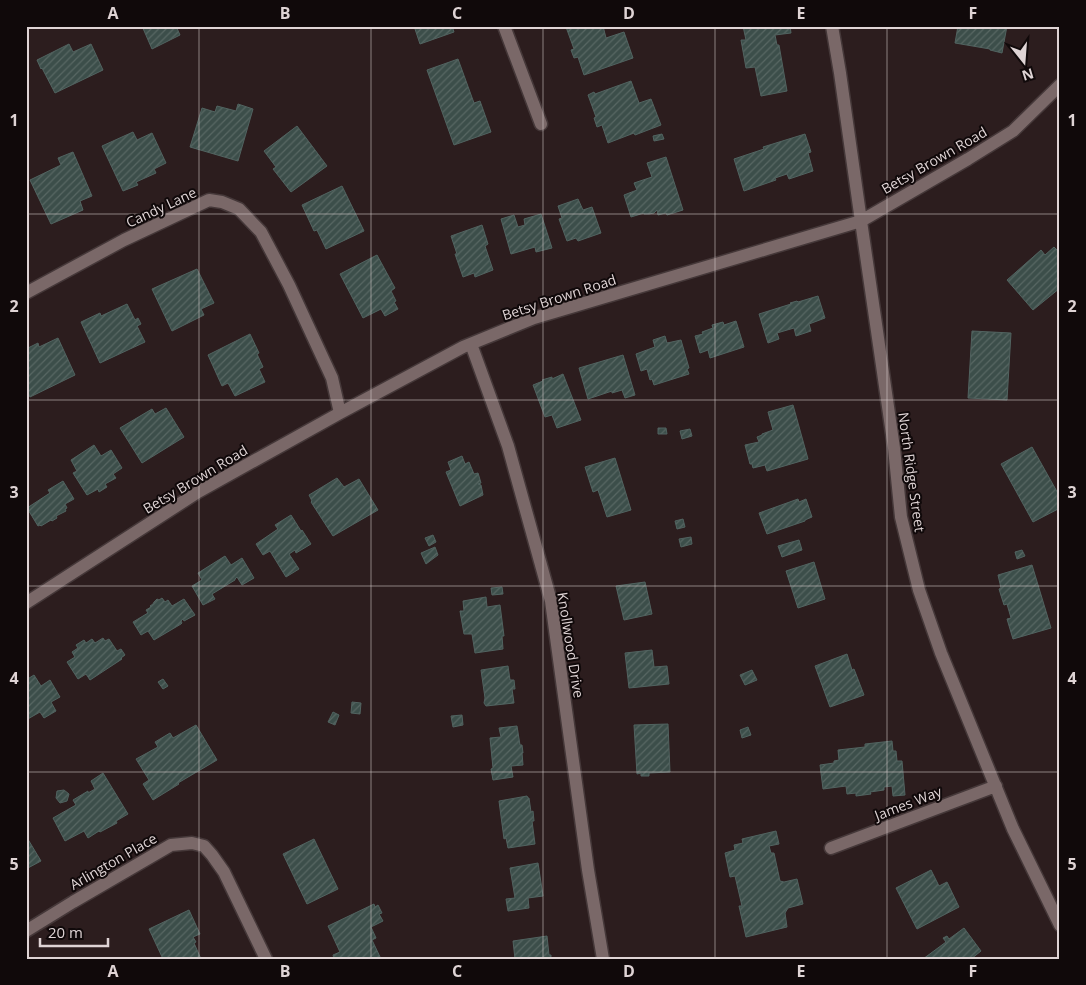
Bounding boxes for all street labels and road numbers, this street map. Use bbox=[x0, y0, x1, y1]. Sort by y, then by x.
street label: Betsy Brown Road bbox=[878, 122, 990, 198]
street label: Candy Lane bbox=[123, 182, 200, 232]
street label: Betsy Brown Road bbox=[500, 270, 618, 324]
street label: North Ridge Street bbox=[894, 411, 930, 533]
street label: Betsy Brown Road bbox=[139, 440, 251, 518]
street label: Knollwood Drive bbox=[553, 591, 589, 699]
street label: James Way bbox=[870, 781, 945, 825]
street label: Arlington Place bbox=[66, 828, 160, 894]

